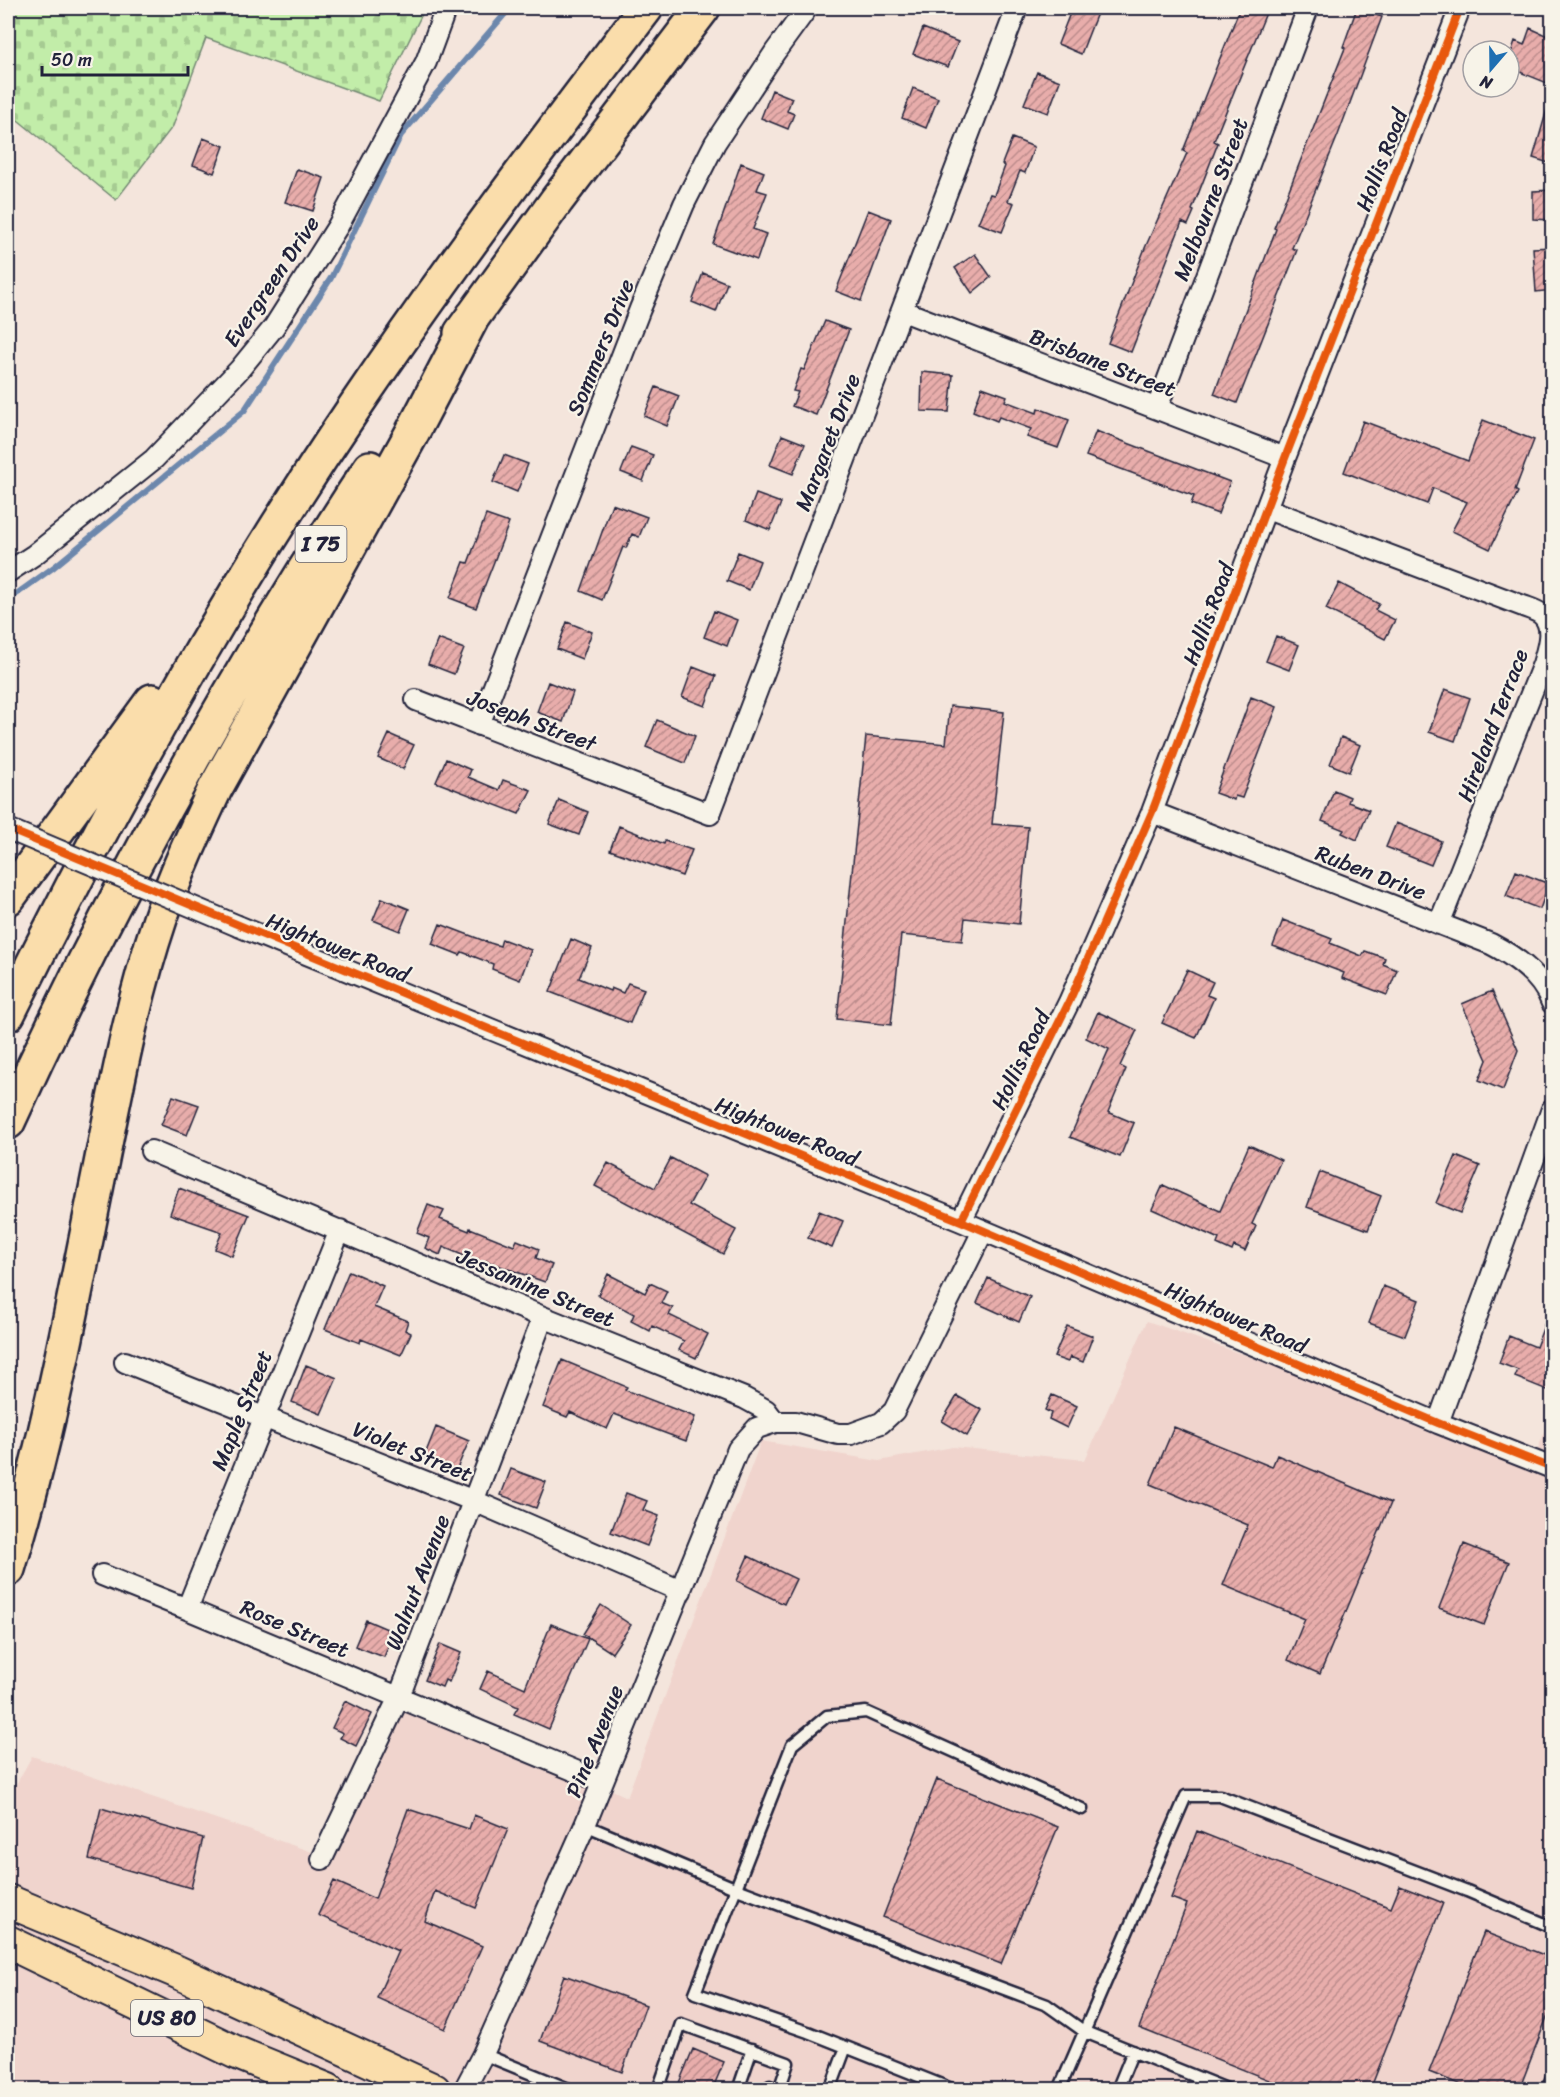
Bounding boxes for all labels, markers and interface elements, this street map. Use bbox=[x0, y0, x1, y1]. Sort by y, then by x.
scale bar bbox=[42, 39, 188, 77]
north arrow bbox=[1461, 39, 1521, 99]
text: 50 m bbox=[51, 44, 92, 76]
text: N bbox=[1475, 67, 1497, 98]
street label: Hollis Road bbox=[1344, 102, 1419, 217]
street label: Melbourne Street bbox=[1161, 111, 1260, 287]
street label: Evergreen Drive bbox=[213, 207, 330, 355]
street label: Sommers Drive bbox=[555, 273, 646, 422]
street label: Brisbane Street bbox=[1024, 317, 1182, 409]
street label: Margaret Drive bbox=[783, 368, 872, 517]
road number: I 75 bbox=[296, 526, 346, 562]
street label: Hollis Road bbox=[1171, 556, 1246, 671]
street label: Hireland Terrace bbox=[1445, 643, 1540, 807]
street label: Joseph Street bbox=[461, 678, 603, 763]
street label: Ruben Drive bbox=[1310, 833, 1432, 911]
street label: Hightower Road bbox=[260, 901, 417, 995]
street label: Hollis Road bbox=[979, 1002, 1062, 1117]
street label: Hightower Road bbox=[709, 1085, 866, 1179]
street label: Jessamine Street bbox=[450, 1236, 621, 1339]
street label: Hightower Road bbox=[1158, 1270, 1315, 1366]
street label: Maple Street bbox=[200, 1344, 284, 1476]
street label: Violet Street bbox=[347, 1410, 479, 1493]
street label: Walnut Avenue bbox=[374, 1509, 461, 1656]
street label: Rose Street bbox=[234, 1588, 356, 1669]
street label: Pine Avenue bbox=[554, 1679, 635, 1803]
road number: US 80 bbox=[131, 2000, 203, 2036]

